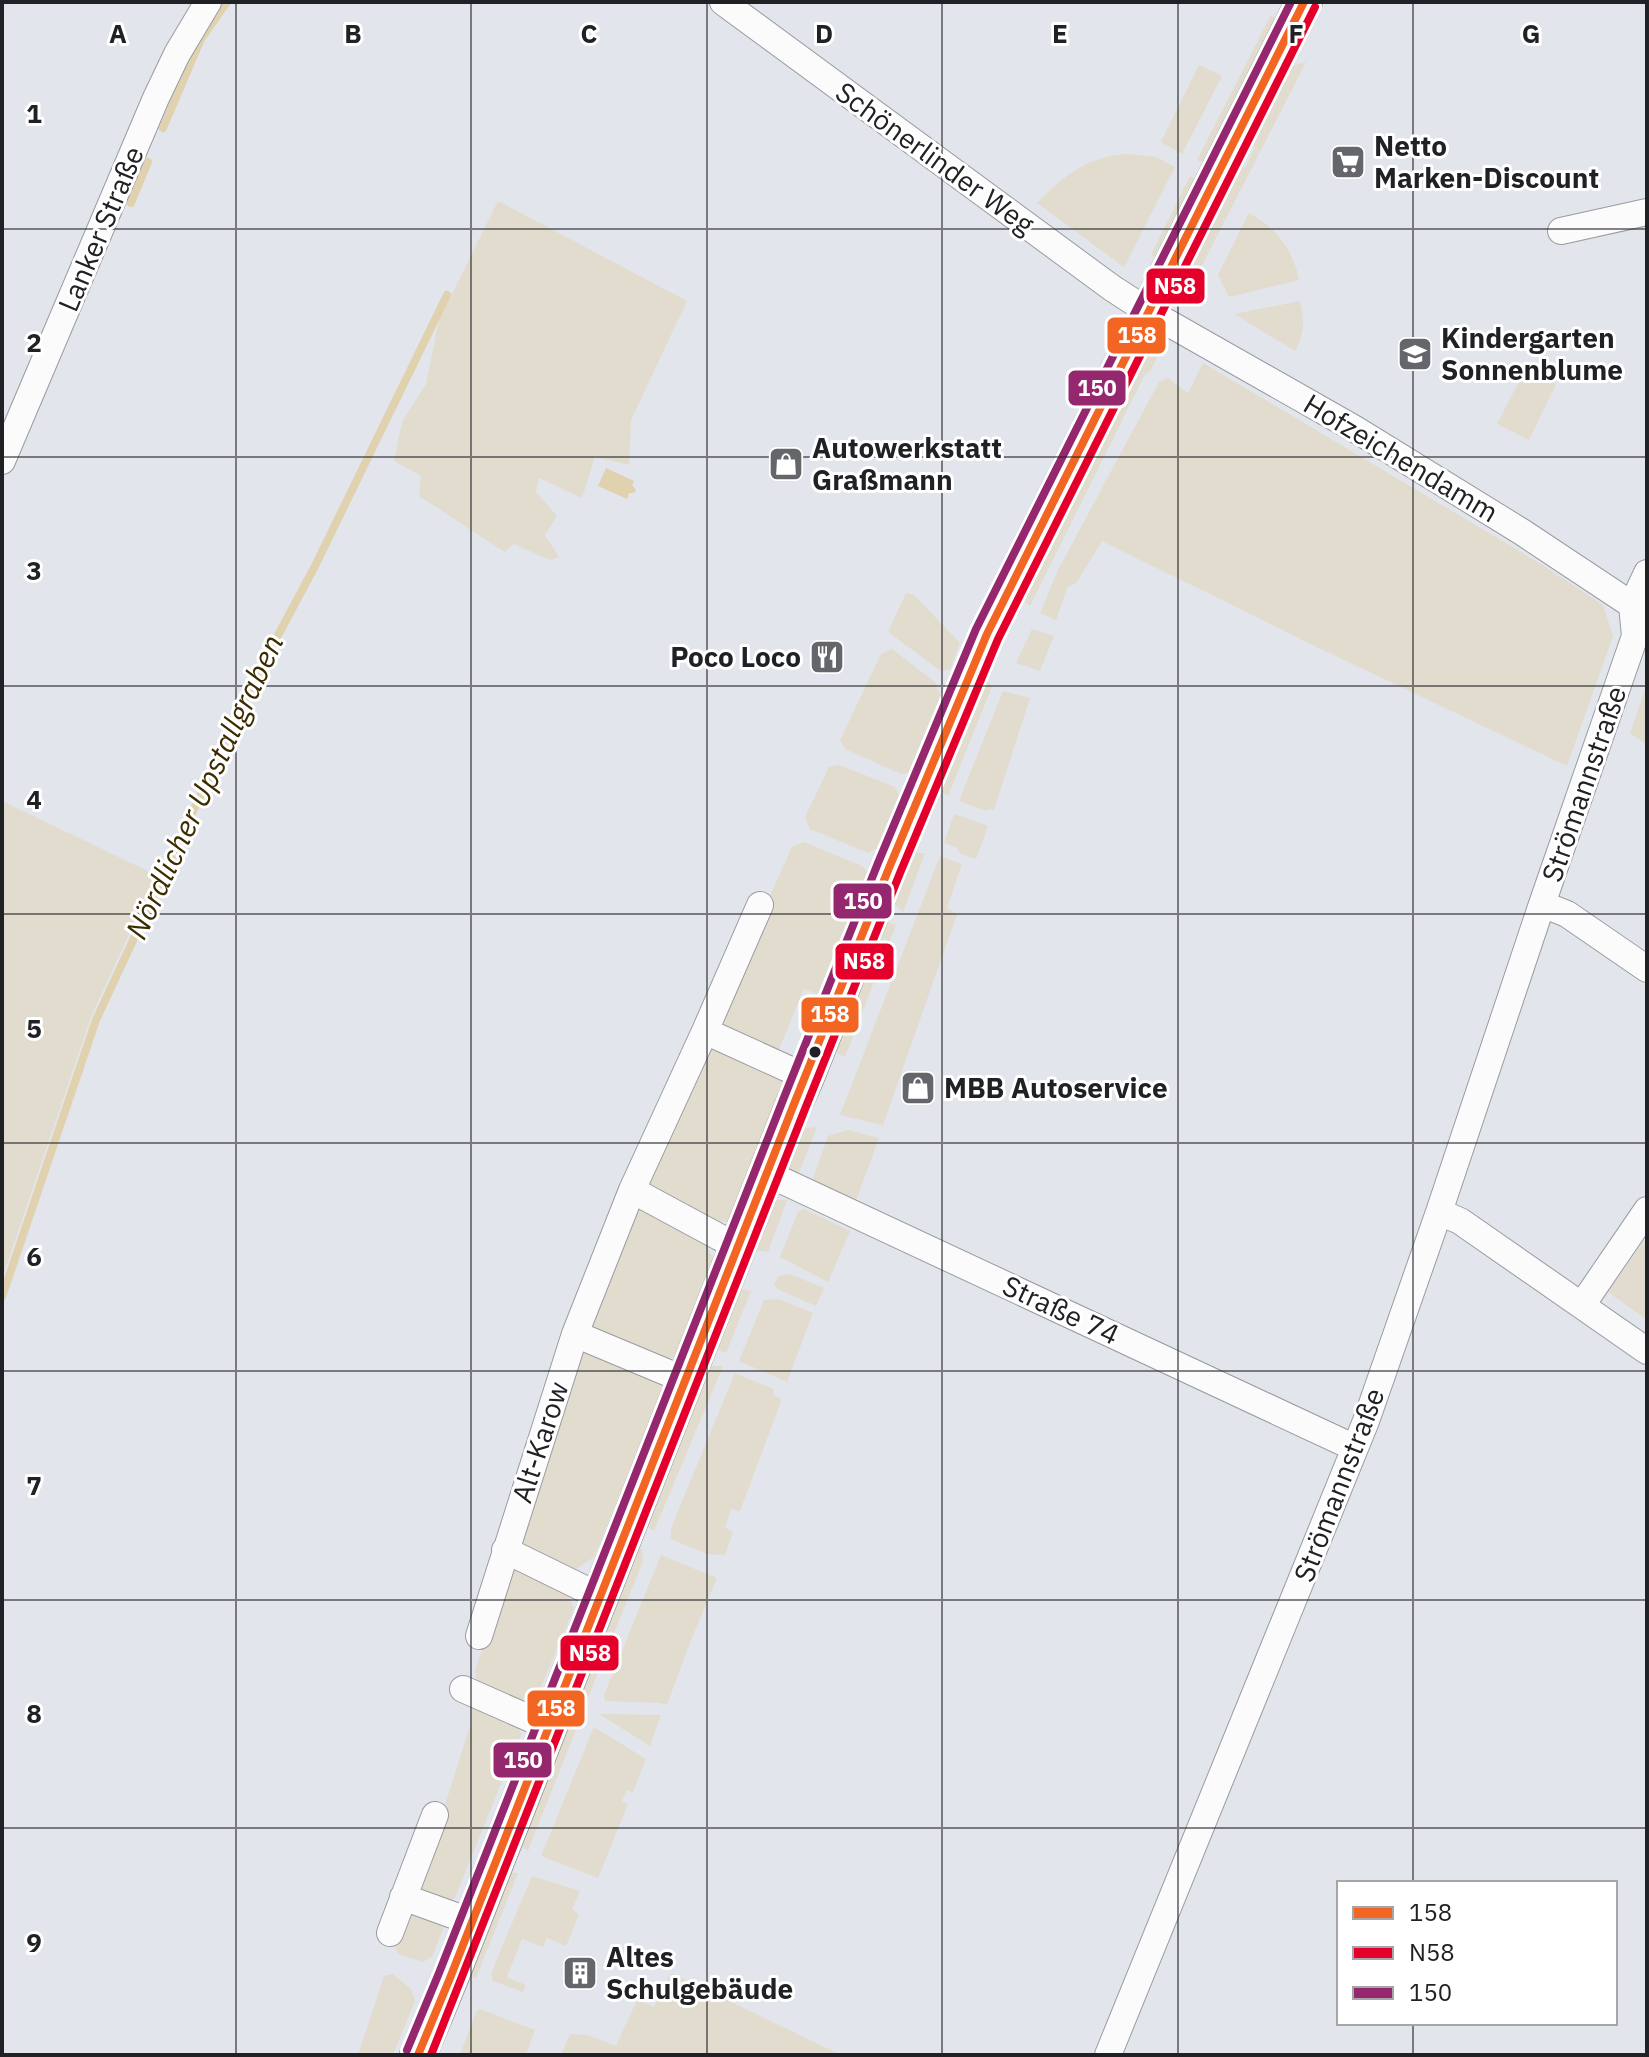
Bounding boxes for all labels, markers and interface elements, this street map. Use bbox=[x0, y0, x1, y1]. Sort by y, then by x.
text: A bbox=[109, 16, 127, 50]
text: B bbox=[344, 16, 362, 50]
text: C bbox=[581, 16, 598, 50]
text: D bbox=[815, 16, 833, 50]
text: E bbox=[1052, 16, 1068, 50]
text: F bbox=[1288, 16, 1304, 50]
text: G bbox=[1522, 16, 1540, 50]
street label: Schönerlinder Weg bbox=[828, 73, 1042, 242]
text: 1 bbox=[26, 96, 42, 130]
place label: Netto Marken-Discount bbox=[1374, 127, 1599, 196]
street label: Lanker Straße bbox=[49, 141, 152, 317]
supermarket icon: Netto Marken-Discount bbox=[1329, 143, 1367, 181]
line badge: N58 bbox=[1145, 267, 1206, 305]
text: N58 bbox=[1154, 271, 1196, 300]
line badge: 158 bbox=[1106, 316, 1167, 355]
place label: Kindergarten Sonnenblume bbox=[1441, 319, 1623, 388]
text: 158 bbox=[1117, 320, 1157, 349]
text: 2 bbox=[26, 325, 42, 359]
school or university icon: Kindergarten Sonnenblume bbox=[1396, 335, 1434, 373]
line badge: 150 bbox=[1067, 369, 1127, 407]
text: 150 bbox=[1077, 373, 1117, 402]
street label: Hofzeichendamm bbox=[1297, 385, 1505, 530]
place label: Autowerkstatt Graßmann bbox=[812, 429, 1002, 498]
shop icon: Autowerkstatt Graßmann bbox=[767, 445, 805, 483]
text: 3 bbox=[26, 553, 42, 587]
water label: Nördlicher Upstallgraben bbox=[116, 628, 291, 945]
place label: Poco Loco bbox=[670, 638, 801, 675]
restaurant icon: Poco Loco bbox=[808, 638, 846, 676]
street label: Strömannstraße bbox=[1533, 681, 1634, 887]
text: 4 bbox=[26, 782, 42, 816]
line badge: 150 bbox=[832, 882, 893, 920]
text: 150 bbox=[843, 886, 883, 915]
line badge: N58 bbox=[834, 942, 895, 981]
text: N58 bbox=[843, 946, 885, 975]
line badge: 158 bbox=[800, 996, 860, 1034]
text: 158 bbox=[810, 999, 850, 1028]
text: 5 bbox=[26, 1011, 42, 1045]
unlabelled marker bbox=[807, 1044, 823, 1060]
shop icon: MBB Autoservice bbox=[899, 1069, 937, 1107]
place label: MBB Autoservice bbox=[944, 1069, 1168, 1106]
text: 6 bbox=[26, 1239, 42, 1273]
street label: Straße 74 bbox=[997, 1266, 1126, 1353]
street label: Alt-Karow bbox=[503, 1377, 576, 1507]
street label: Strömannstraße bbox=[1285, 1383, 1393, 1587]
text: 7 bbox=[26, 1468, 42, 1502]
line badge: N58 bbox=[559, 1634, 620, 1672]
text: N58 bbox=[569, 1638, 611, 1667]
line badge: 158 bbox=[526, 1689, 586, 1728]
text: 158 bbox=[536, 1693, 576, 1722]
text: 8 bbox=[26, 1696, 42, 1730]
line badge: 150 bbox=[492, 1741, 553, 1779]
text: 150 bbox=[503, 1745, 543, 1774]
legend bbox=[1337, 1881, 1617, 2025]
text: 158 bbox=[1409, 1896, 1452, 1928]
text: 9 bbox=[26, 1925, 42, 1959]
text: N58 bbox=[1409, 1936, 1455, 1968]
place label: Altes Schulgebäude bbox=[606, 1938, 793, 2007]
building icon: Altes Schulgebäude bbox=[561, 1954, 599, 1992]
text: 150 bbox=[1409, 1976, 1452, 2008]

